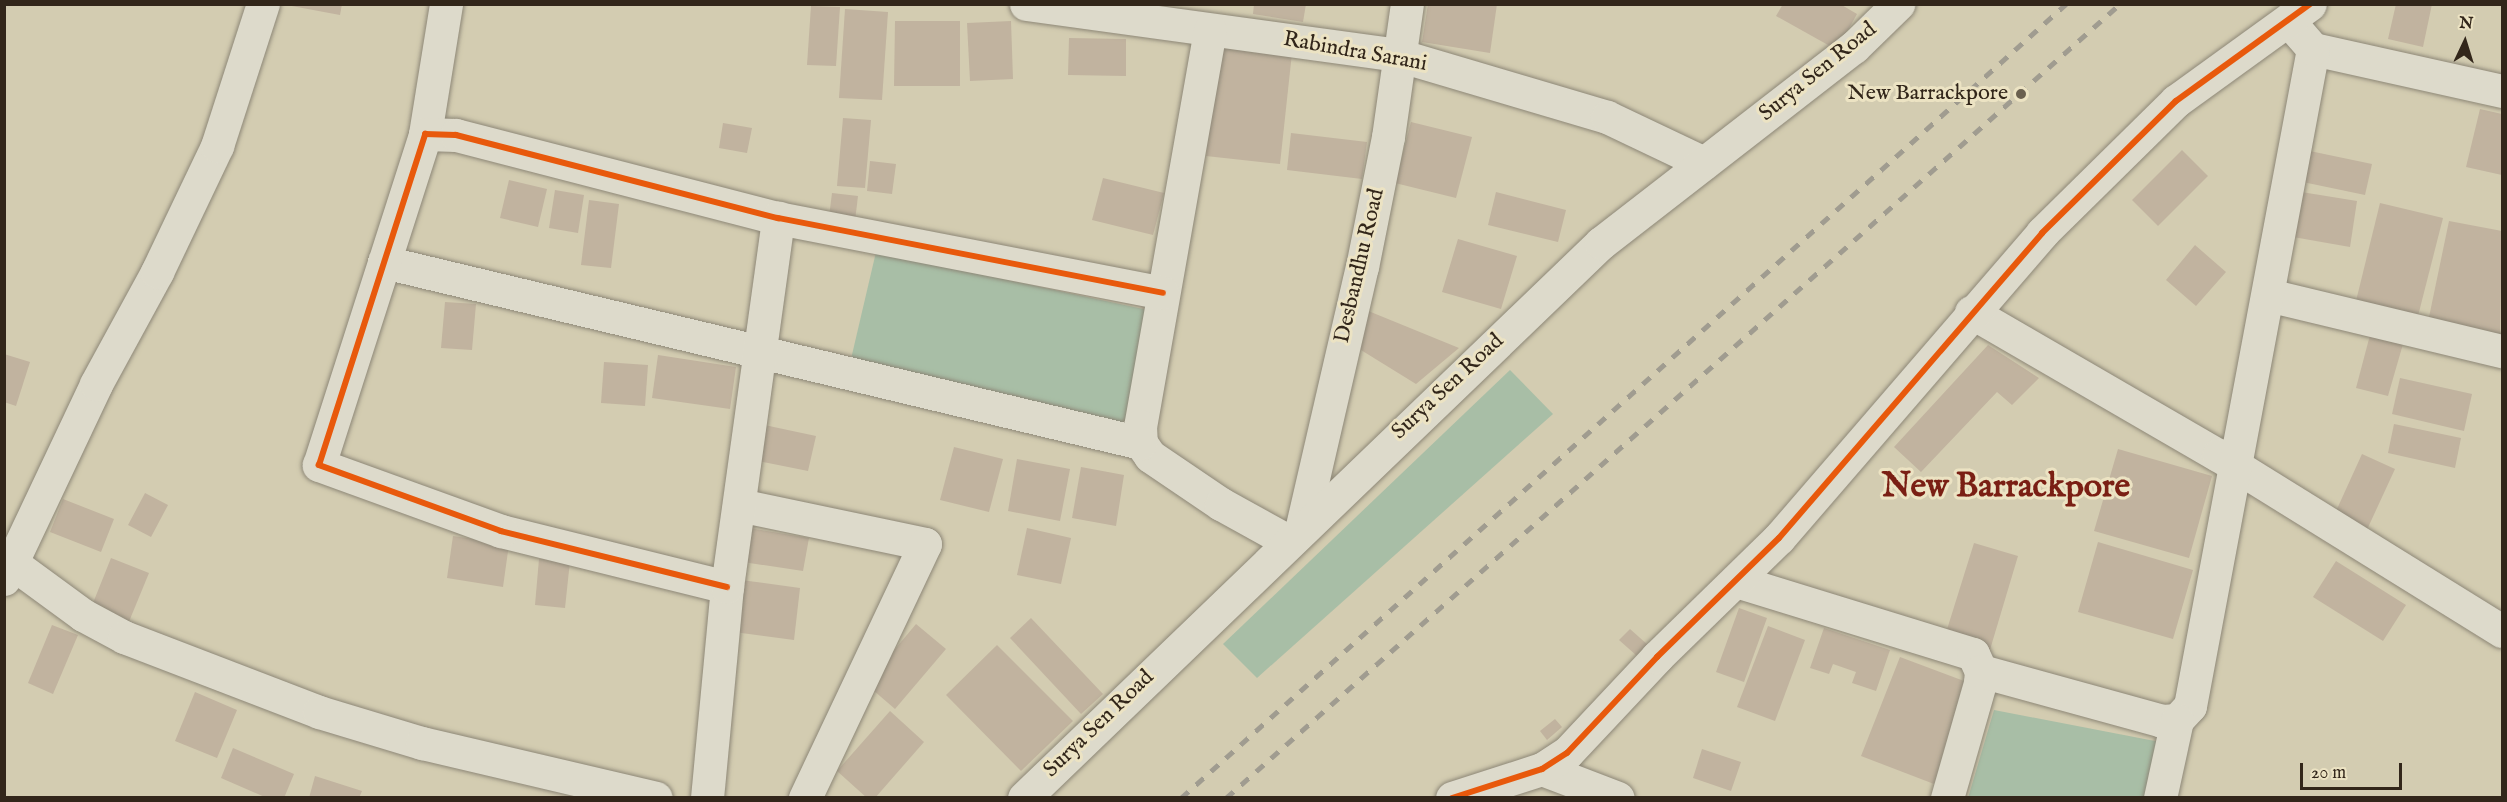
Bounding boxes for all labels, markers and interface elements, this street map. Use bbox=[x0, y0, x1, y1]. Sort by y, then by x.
north arrow bbox=[2435, 12, 2495, 72]
text: N bbox=[2459, 14, 2474, 35]
street label: Surya Sen Road bbox=[1754, 17, 1882, 127]
street label: Rabindra Sarani bbox=[1281, 26, 1429, 78]
place label: New Barrackpore bbox=[1847, 81, 2008, 107]
marker: New Barrackpore bbox=[2012, 85, 2030, 103]
street label: Desbandhu Road bbox=[1329, 186, 1391, 346]
street label: Surya Sen Road bbox=[1387, 328, 1509, 446]
district label: New Barrackpore bbox=[1882, 467, 2130, 507]
street label: Surya Sen Road bbox=[1038, 665, 1160, 783]
scale bar bbox=[2303, 751, 2405, 789]
text: 20 m bbox=[2311, 762, 2346, 785]

